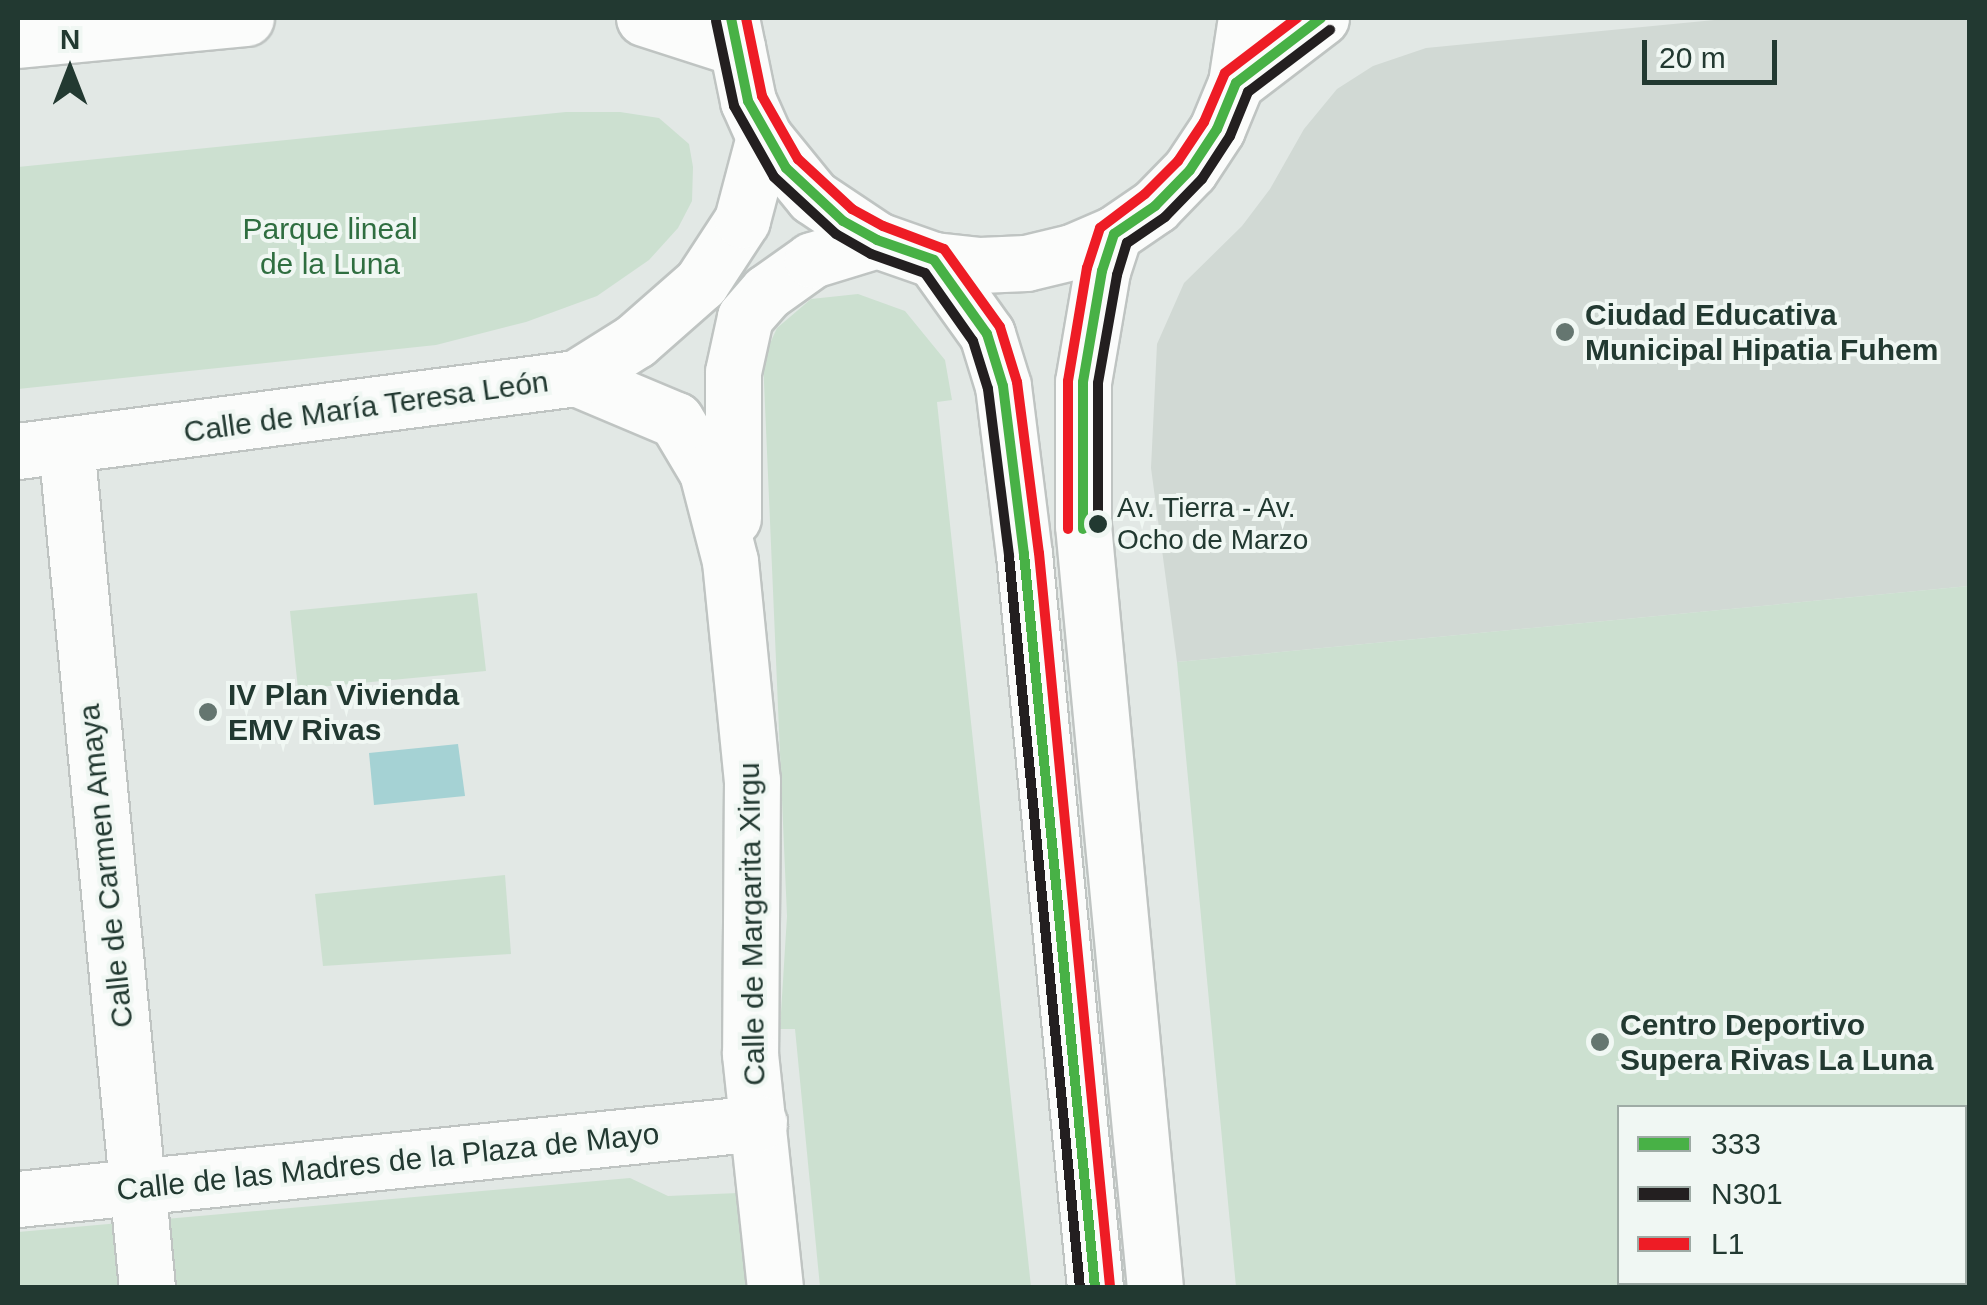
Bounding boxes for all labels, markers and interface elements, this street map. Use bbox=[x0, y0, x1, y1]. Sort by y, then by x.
north arrow bbox=[20, 20, 120, 120]
scale bar bbox=[1647, 20, 1782, 82]
text: N bbox=[60, 24, 80, 55]
text: 20 m bbox=[1659, 41, 1726, 74]
park label: Parque lineal de la Luna bbox=[242, 211, 418, 282]
place label: Ciudad Educativa Municipal Hipatia Fuhem bbox=[1585, 297, 1938, 368]
marker: Ciudad Educativa Municipal Hipatia Fuhem bbox=[1554, 321, 1576, 343]
street label: Calle de María Teresa León bbox=[181, 364, 551, 450]
place label: Av. Tierra - Av. Ocho de Marzo bbox=[1117, 491, 1308, 557]
marker: Av. Tierra - Av. Ocho de Marzo bbox=[1088, 514, 1108, 534]
place label: IV Plan Vivienda EMV Rivas bbox=[228, 677, 459, 748]
marker: IV Plan Vivienda EMV Rivas bbox=[197, 701, 219, 723]
street label: Calle de Carmen Amaya bbox=[71, 702, 141, 1030]
street label: Calle de Margarita Xirgu bbox=[731, 762, 773, 1086]
place label: Centro Deportivo Supera Rivas La Luna bbox=[1620, 1007, 1933, 1078]
marker: Centro Deportivo Supera Rivas La Luna bbox=[1589, 1031, 1611, 1053]
legend bbox=[1617, 1105, 1967, 1285]
street label: Calle de las Madres de la Plaza de Mayo bbox=[115, 1116, 661, 1208]
text: 333 bbox=[1711, 1127, 1761, 1160]
text: N301 bbox=[1711, 1177, 1783, 1210]
text: L1 bbox=[1711, 1227, 1744, 1260]

